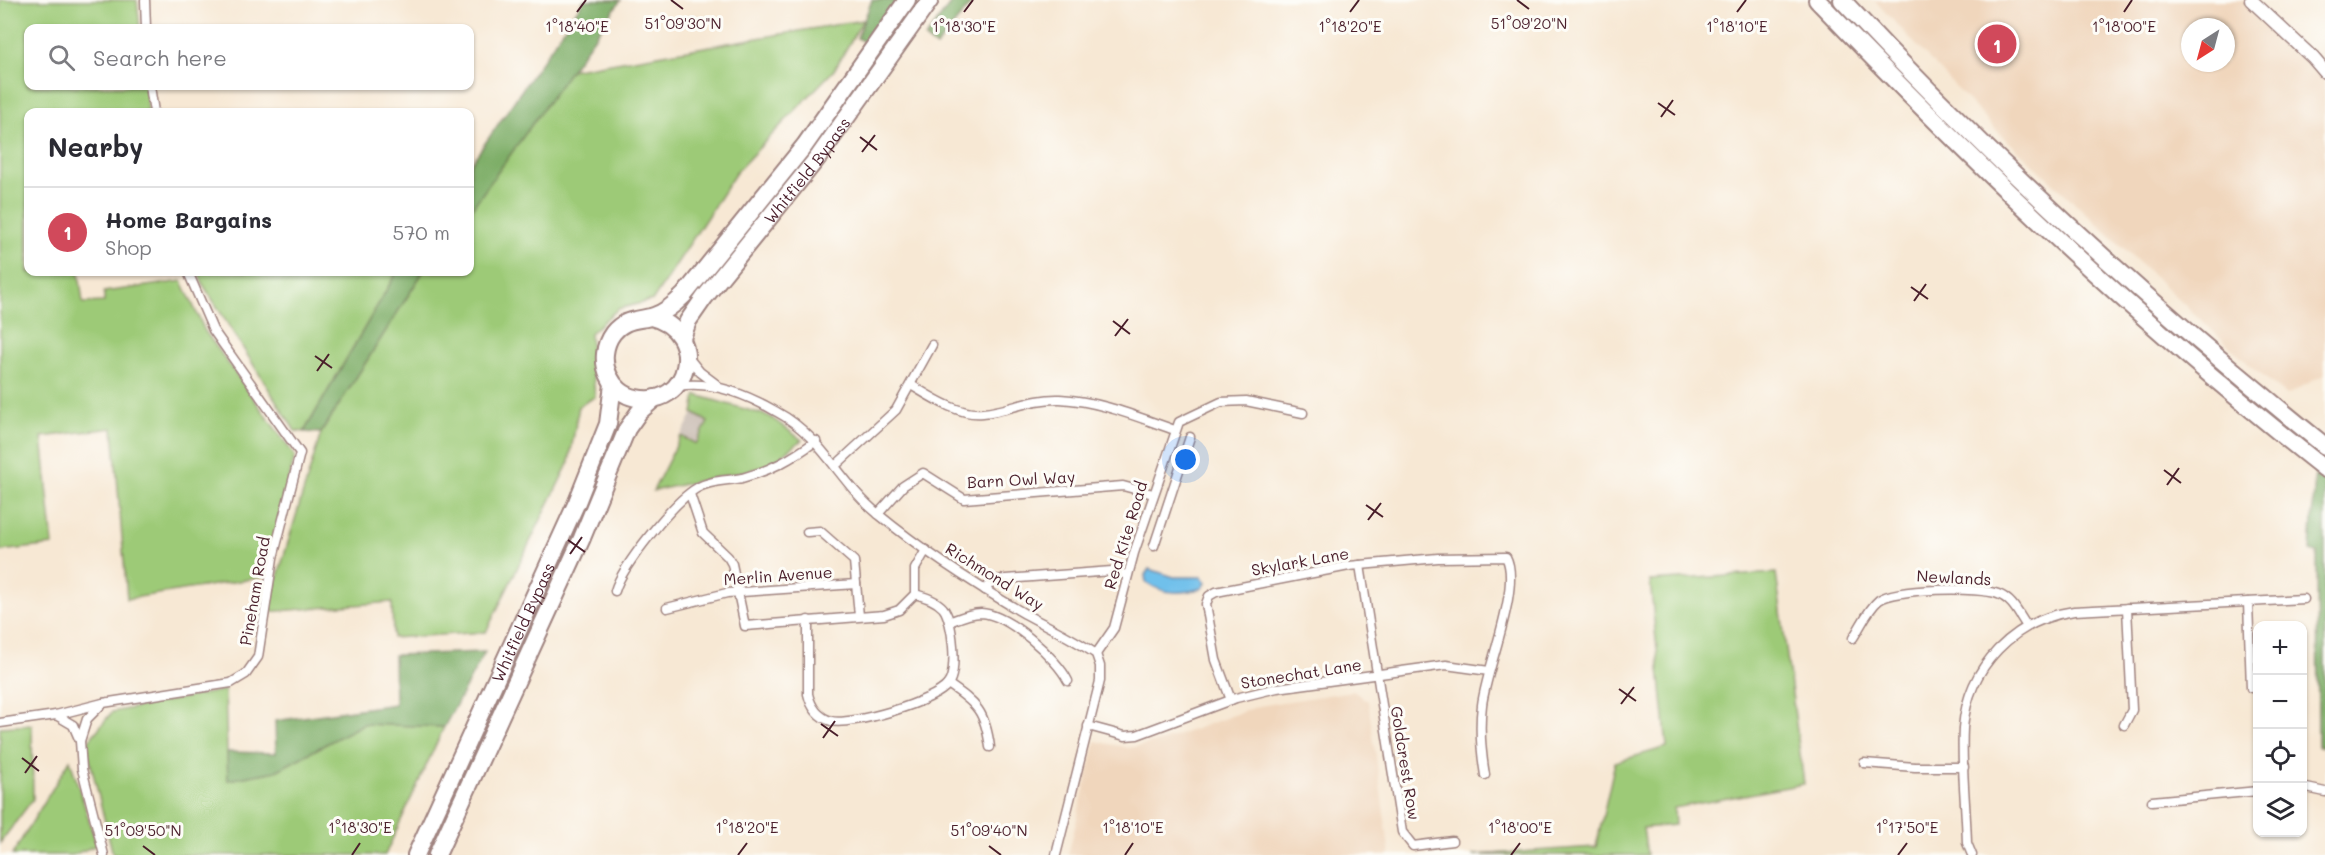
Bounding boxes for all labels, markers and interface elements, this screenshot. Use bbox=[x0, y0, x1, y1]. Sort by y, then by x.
text: 51°09'30"N bbox=[644, 13, 722, 33]
text: 51°09'20"N bbox=[1491, 13, 1567, 33]
text: 1°18'40"E bbox=[545, 16, 609, 36]
text: 1°18'30"E bbox=[932, 16, 996, 36]
text: 1°18'20"E bbox=[1318, 16, 1382, 36]
text: 1°18'10"E bbox=[1706, 16, 1768, 36]
text: 1°18'00"E bbox=[2092, 16, 2156, 36]
north arrow bbox=[2181, 18, 2235, 72]
pin: 1 bbox=[1978, 22, 2016, 66]
search box bbox=[24, 24, 474, 90]
icon: search bbox=[45, 41, 78, 74]
text: Search here bbox=[93, 43, 227, 72]
street label: Whitfield Bypass bbox=[758, 113, 854, 227]
text: Nearby bbox=[48, 130, 143, 164]
text: Home Bargains bbox=[105, 205, 272, 234]
text: 1 bbox=[63, 219, 72, 245]
text: 570 m bbox=[393, 219, 450, 245]
text: Shop bbox=[105, 234, 152, 260]
your location bbox=[1171, 445, 1200, 474]
street label: Barn Owl Way bbox=[966, 466, 1076, 492]
street label: Red Kite Road bbox=[1099, 478, 1151, 592]
street label: Pineham Road bbox=[234, 535, 274, 647]
street label: Richmond Way bbox=[942, 537, 1048, 615]
street label: Skylark Lane bbox=[1250, 542, 1350, 580]
street label: Whitfield Bypass bbox=[486, 559, 559, 685]
street label: Merlin Avenue bbox=[723, 561, 833, 589]
street label: Newlands bbox=[1916, 565, 1992, 589]
map controls bbox=[2253, 621, 2307, 837]
button: + bbox=[2253, 621, 2307, 675]
street label: Stonechat Lane bbox=[1239, 653, 1363, 693]
button: − bbox=[2253, 675, 2307, 729]
street label: Goldcrest Row bbox=[1387, 705, 1425, 821]
button: locate bbox=[2253, 729, 2307, 783]
button: layers bbox=[2253, 783, 2307, 837]
text: 1°18'30"E bbox=[328, 817, 392, 837]
text: 1°18'20"E bbox=[715, 817, 779, 837]
text: 1°18'10"E bbox=[1102, 817, 1164, 837]
text: 1°18'00"E bbox=[1488, 817, 1552, 837]
text: 1°17'50"E bbox=[1876, 817, 1939, 837]
text: 51°09'50"N bbox=[104, 820, 182, 840]
text: 51°09'40"N bbox=[950, 820, 1028, 840]

